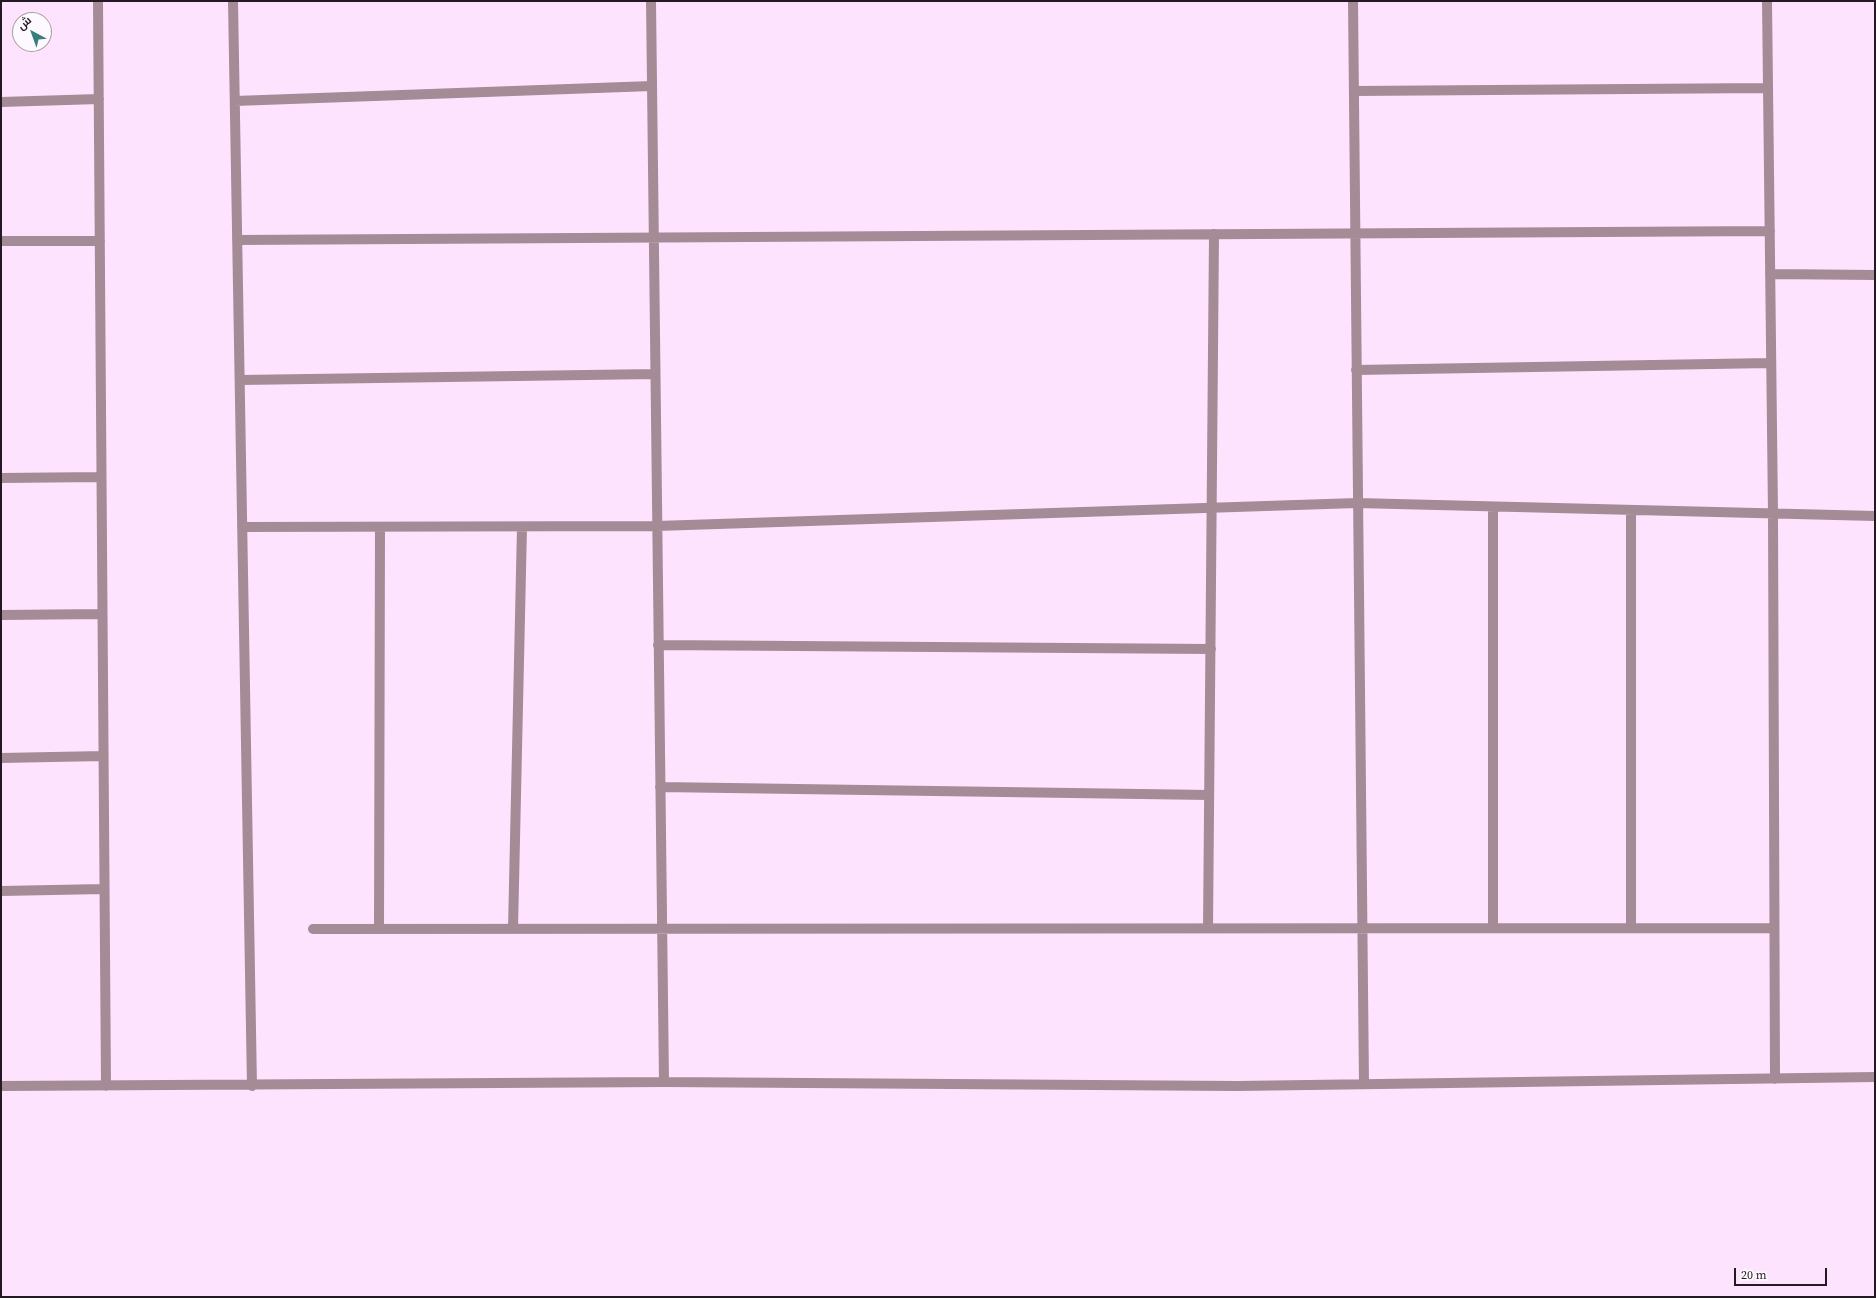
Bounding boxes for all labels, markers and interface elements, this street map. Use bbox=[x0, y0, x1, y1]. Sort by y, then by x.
north arrow bbox=[12, 12, 52, 52]
text: ش bbox=[14, 13, 35, 34]
scale bar bbox=[1736, 1260, 1829, 1286]
text: 20 m bbox=[1741, 1267, 1767, 1283]

